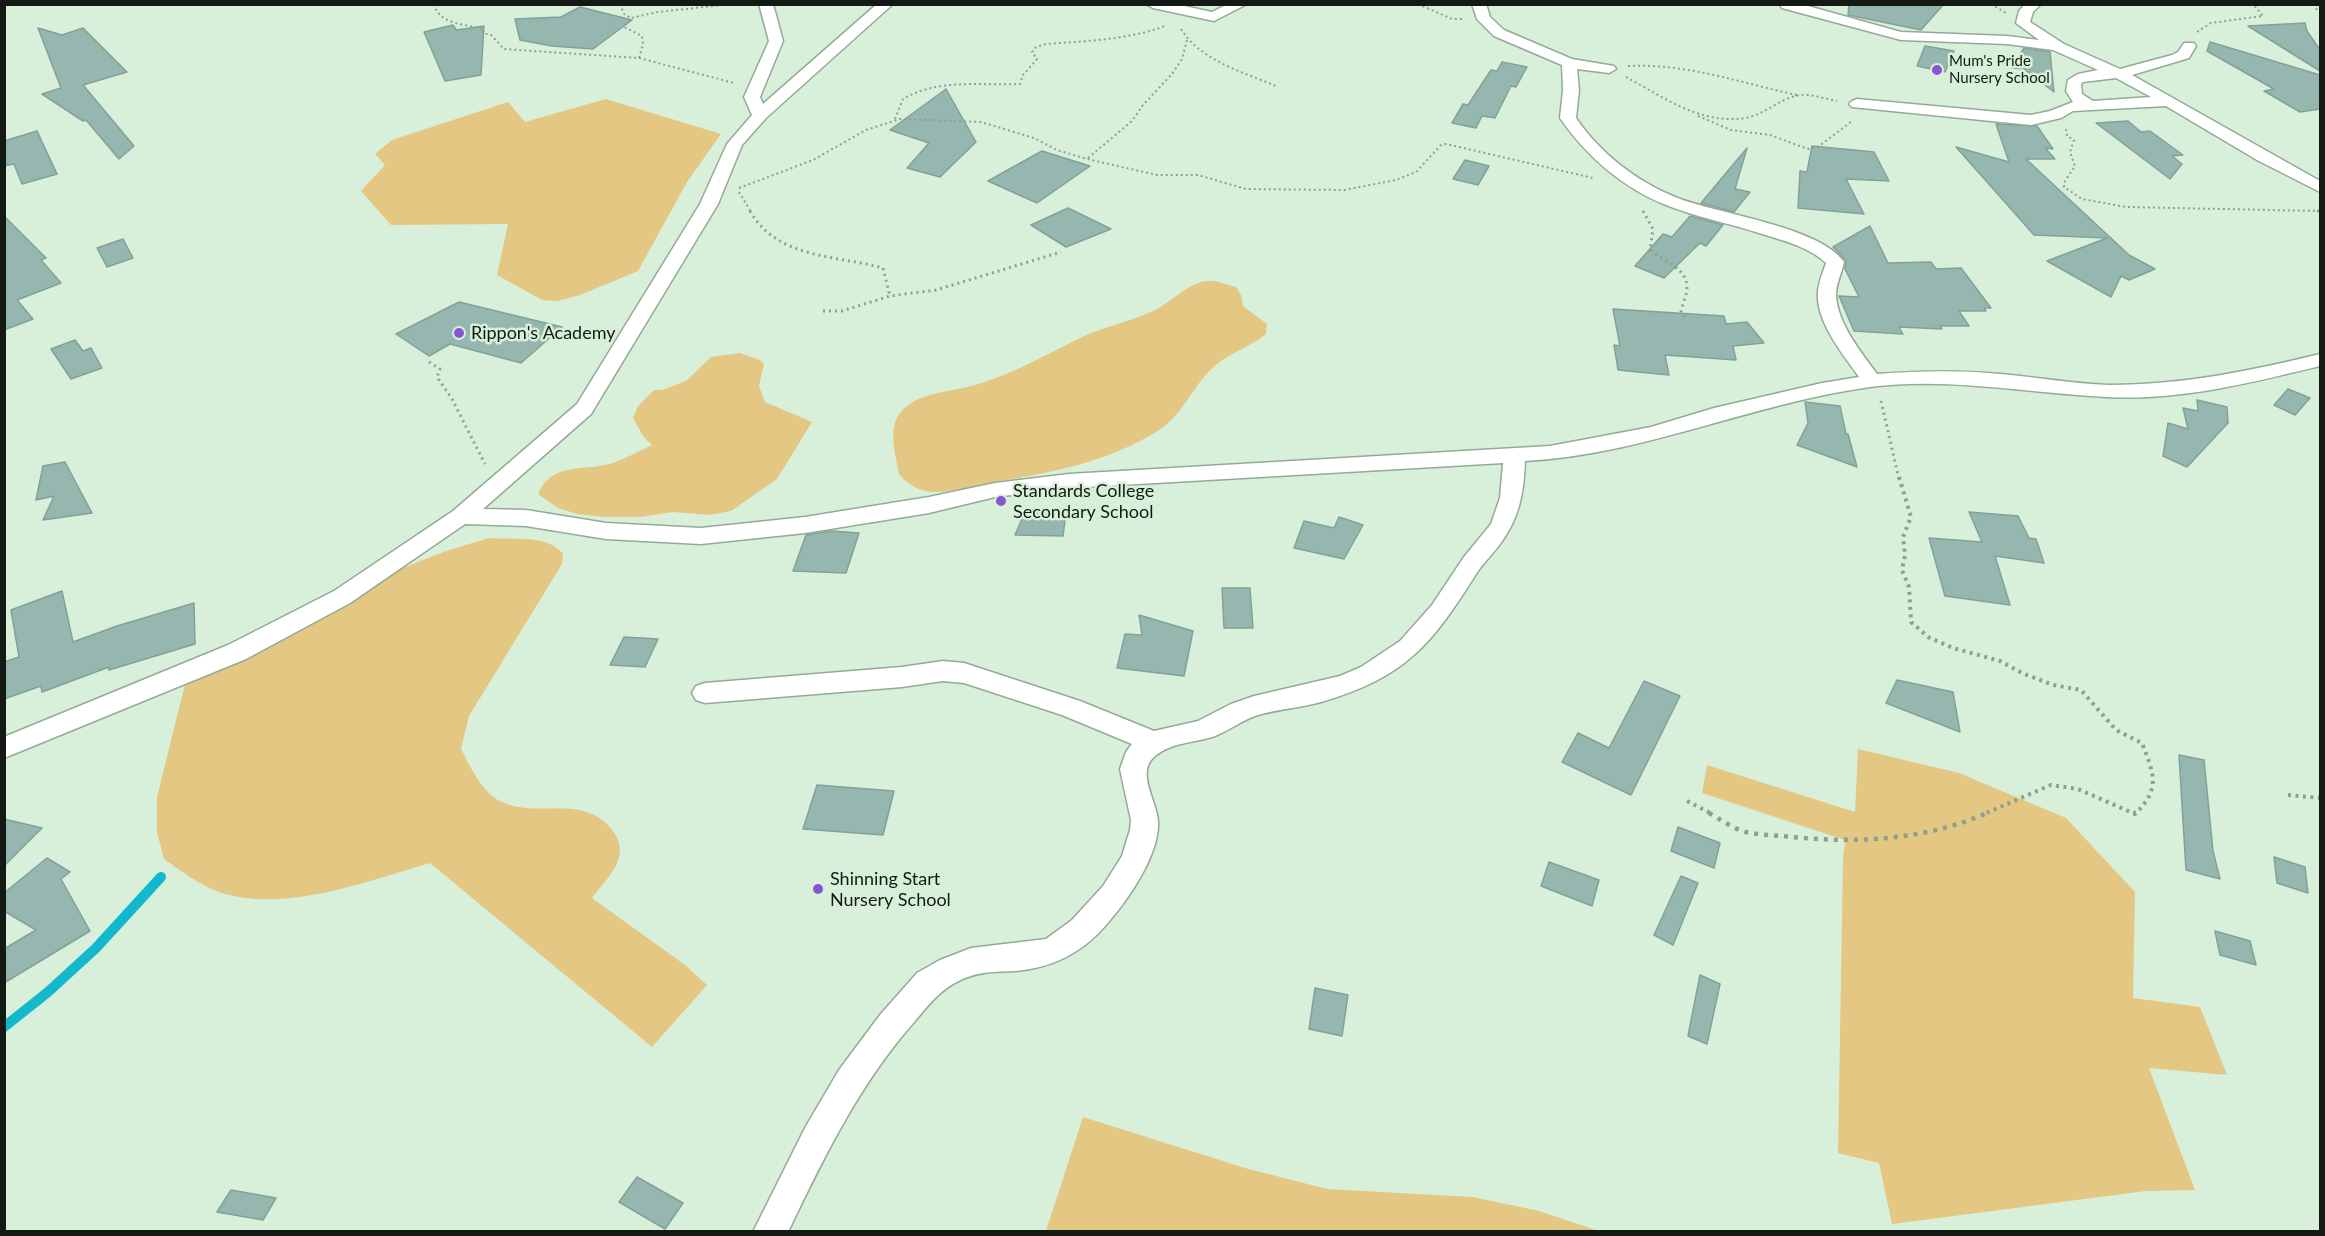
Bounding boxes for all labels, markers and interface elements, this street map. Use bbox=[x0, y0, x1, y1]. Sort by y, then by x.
place label: Mum's Pride Nursery School bbox=[1949, 52, 2050, 87]
marker: Mum's Pride Nursery School bbox=[1930, 63, 1944, 77]
place label: Rippon's Academy bbox=[471, 322, 616, 344]
marker: Rippon's Academy bbox=[452, 326, 466, 340]
place label: Standards College Secondary School bbox=[1013, 480, 1154, 522]
marker: Standards College Secondary School bbox=[994, 494, 1008, 508]
place label: Shinning Start Nursery School bbox=[830, 868, 951, 910]
marker: Shinning Start Nursery School bbox=[811, 882, 825, 896]

